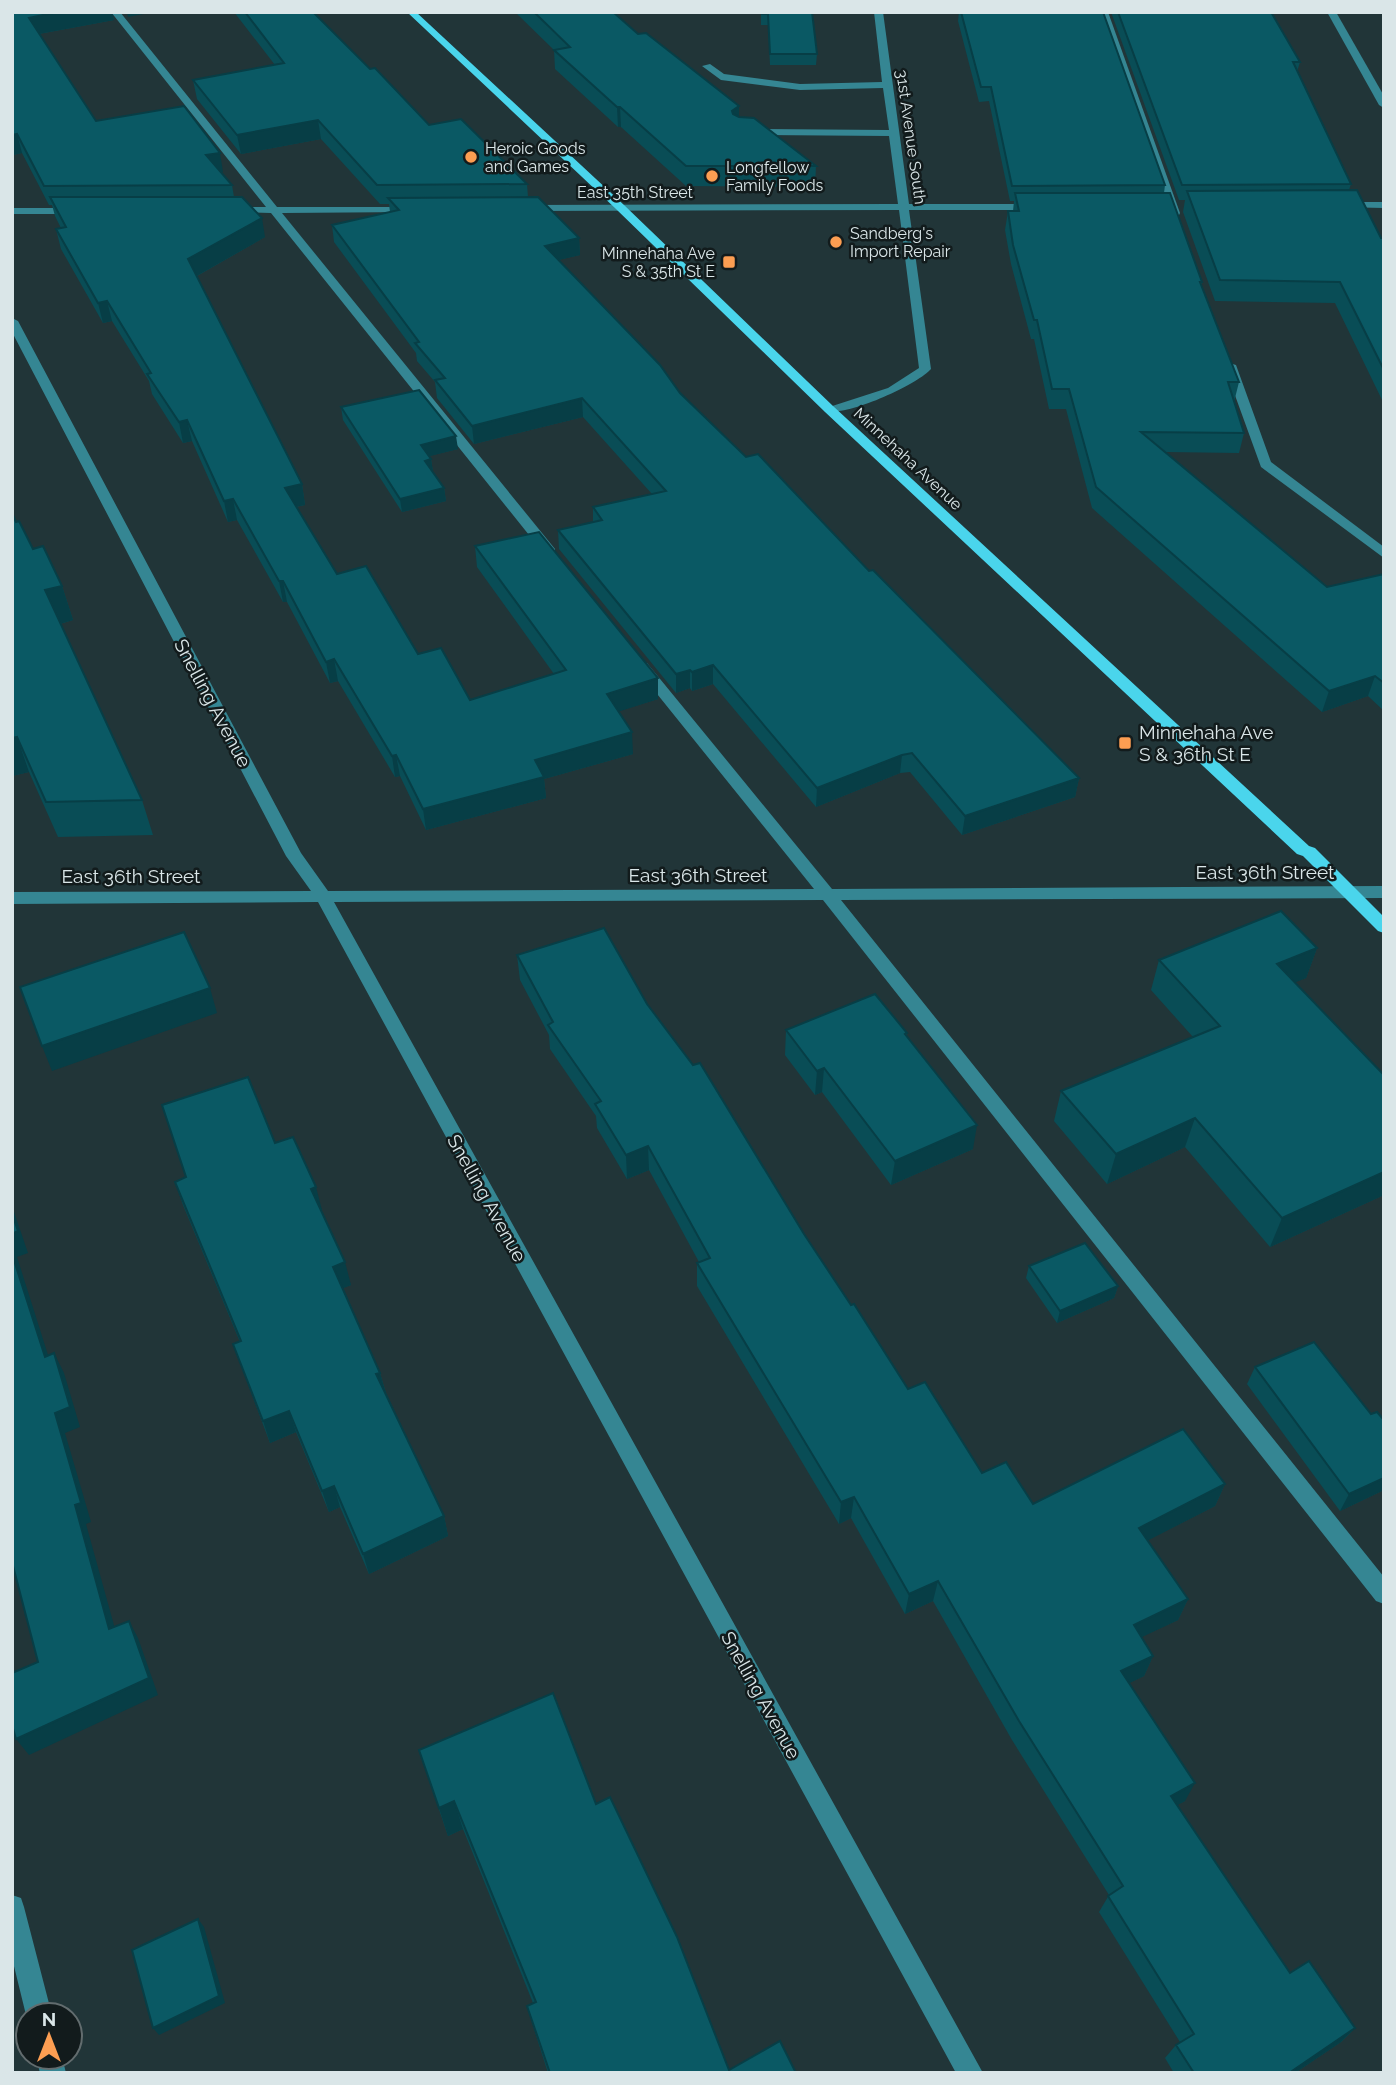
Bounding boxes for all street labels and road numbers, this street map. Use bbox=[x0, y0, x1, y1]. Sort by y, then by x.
street label: 31st Avenue South bbox=[892, 68, 930, 206]
street label: East 35th Street bbox=[577, 183, 694, 202]
street label: Minnehaha Avenue bbox=[850, 404, 966, 514]
street label: Snelling Avenue bbox=[170, 635, 256, 771]
street label: East 36th Street bbox=[1196, 861, 1335, 883]
street label: East 36th Street bbox=[629, 864, 768, 886]
street label: East 36th Street bbox=[62, 865, 201, 887]
street label: Snelling Avenue bbox=[443, 1131, 531, 1265]
street label: Snelling Avenue bbox=[717, 1628, 805, 1762]

